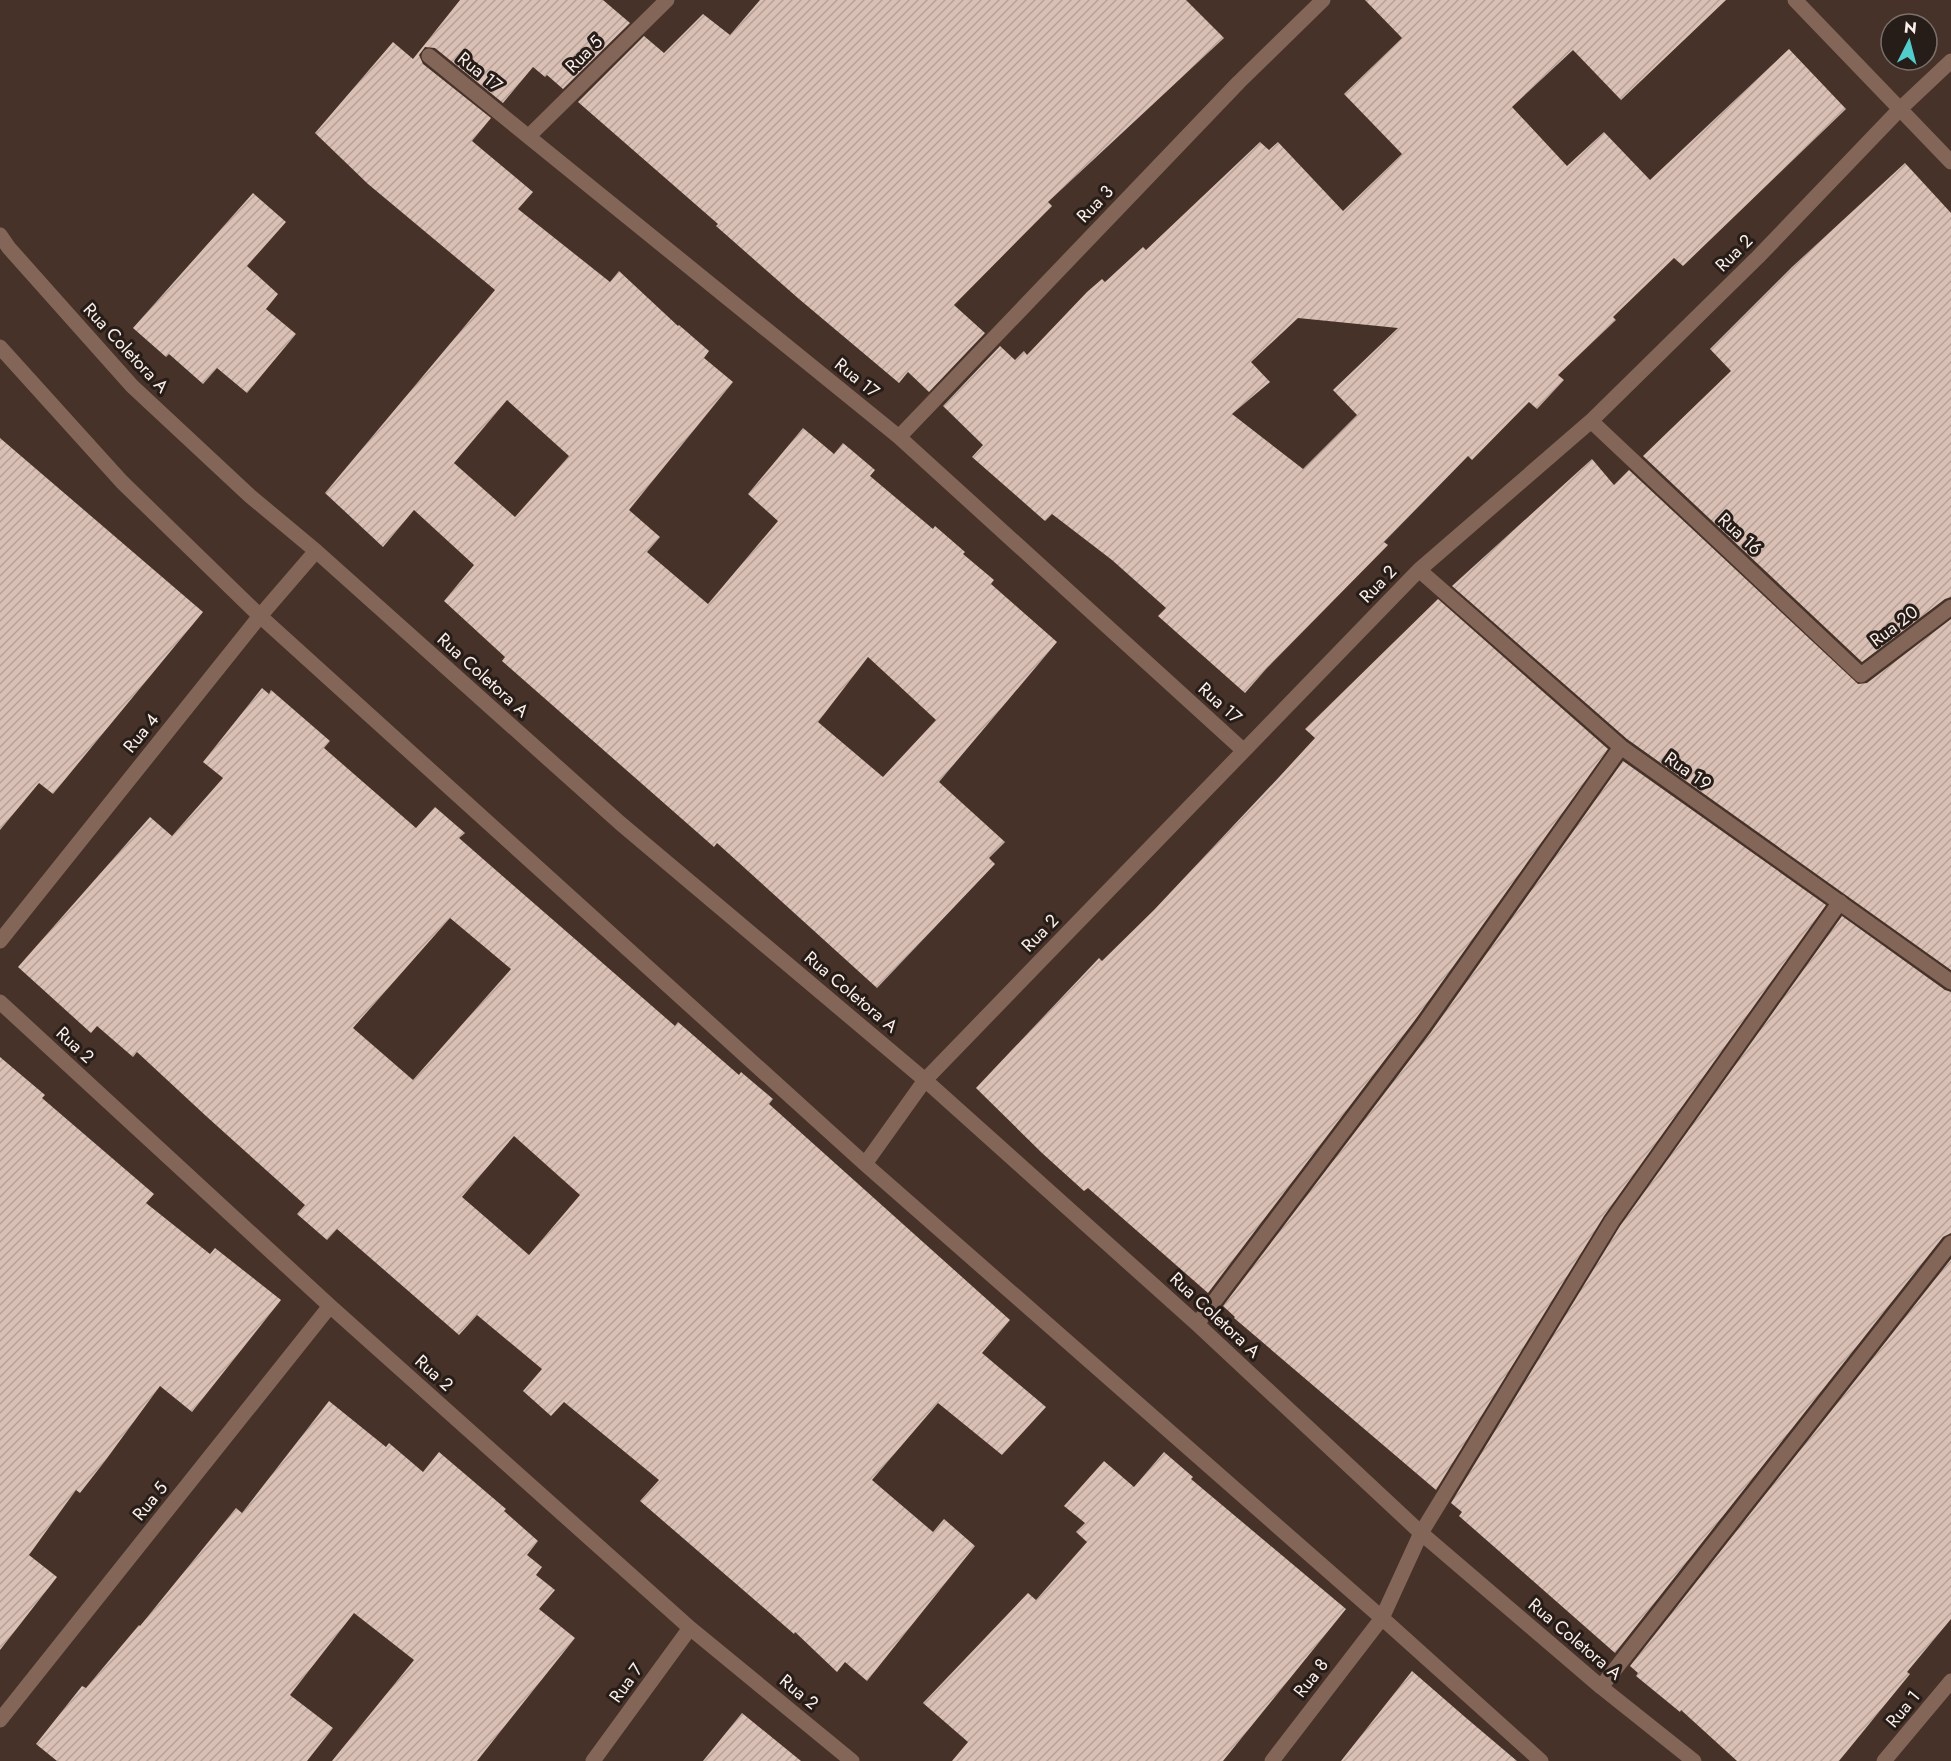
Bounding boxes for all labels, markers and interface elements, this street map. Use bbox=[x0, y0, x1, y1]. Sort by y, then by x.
north arrow bbox=[1879, 12, 1939, 72]
text: N bbox=[1903, 15, 1918, 40]
street label: Rua 5 bbox=[559, 29, 609, 79]
street label: Rua 17 bbox=[452, 46, 508, 99]
street label: Rua 3 bbox=[1071, 179, 1120, 229]
street label: Rua 2 bbox=[1709, 228, 1759, 278]
street label: Rua Coletora A bbox=[77, 297, 175, 399]
street label: Rua 17 bbox=[829, 352, 885, 405]
street label: Rua 16 bbox=[1712, 507, 1768, 561]
street label: Rua 2 bbox=[1353, 559, 1403, 609]
street label: Rua 20 bbox=[1864, 599, 1924, 653]
street label: Rua Coletora A bbox=[431, 627, 535, 723]
street label: Rua 17 bbox=[1192, 676, 1248, 730]
street label: Rua 4 bbox=[117, 708, 165, 758]
street label: Rua 19 bbox=[1659, 745, 1717, 797]
street label: Rua 2 bbox=[1015, 908, 1065, 958]
street label: Rua Coletora A bbox=[798, 945, 904, 1039]
street label: Rua 2 bbox=[50, 1021, 100, 1069]
street label: Rua Coletora A bbox=[1164, 1266, 1266, 1364]
street label: Rua 2 bbox=[409, 1349, 459, 1397]
street label: Rua 5 bbox=[126, 1476, 174, 1526]
street label: Rua Coletora A bbox=[1522, 1592, 1628, 1686]
street label: Rua 8 bbox=[1287, 1653, 1335, 1703]
street label: Rua 7 bbox=[603, 1658, 649, 1708]
street label: Rua 2 bbox=[774, 1668, 824, 1716]
street label: Rua 1 bbox=[1880, 1685, 1926, 1733]

